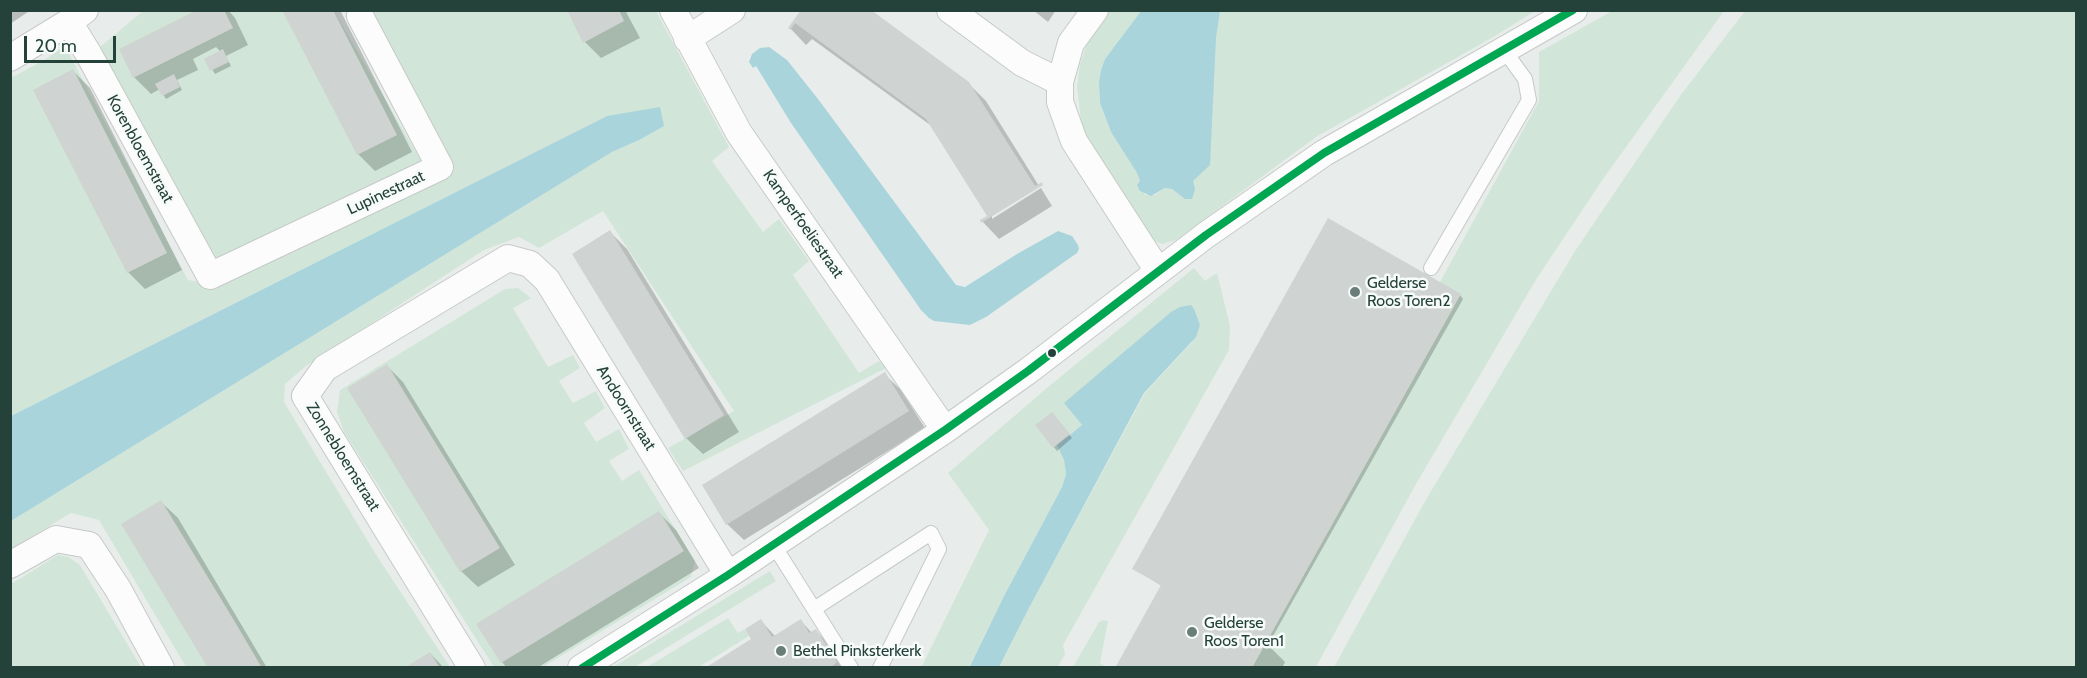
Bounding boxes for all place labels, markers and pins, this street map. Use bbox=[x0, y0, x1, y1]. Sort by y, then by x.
place label: Gelderse Roos Toren2 bbox=[1367, 273, 1451, 311]
marker: Gelderse Roos Toren2 bbox=[1348, 285, 1362, 299]
unlabelled marker bbox=[1046, 347, 1058, 359]
place label: Gelderse Roos Toren1 bbox=[1204, 613, 1284, 651]
marker: Gelderse Roos Toren1 bbox=[1185, 625, 1199, 639]
place label: Bethel Pinksterkerk bbox=[793, 641, 921, 661]
marker: Bethel Pinksterkerk bbox=[774, 644, 788, 658]

